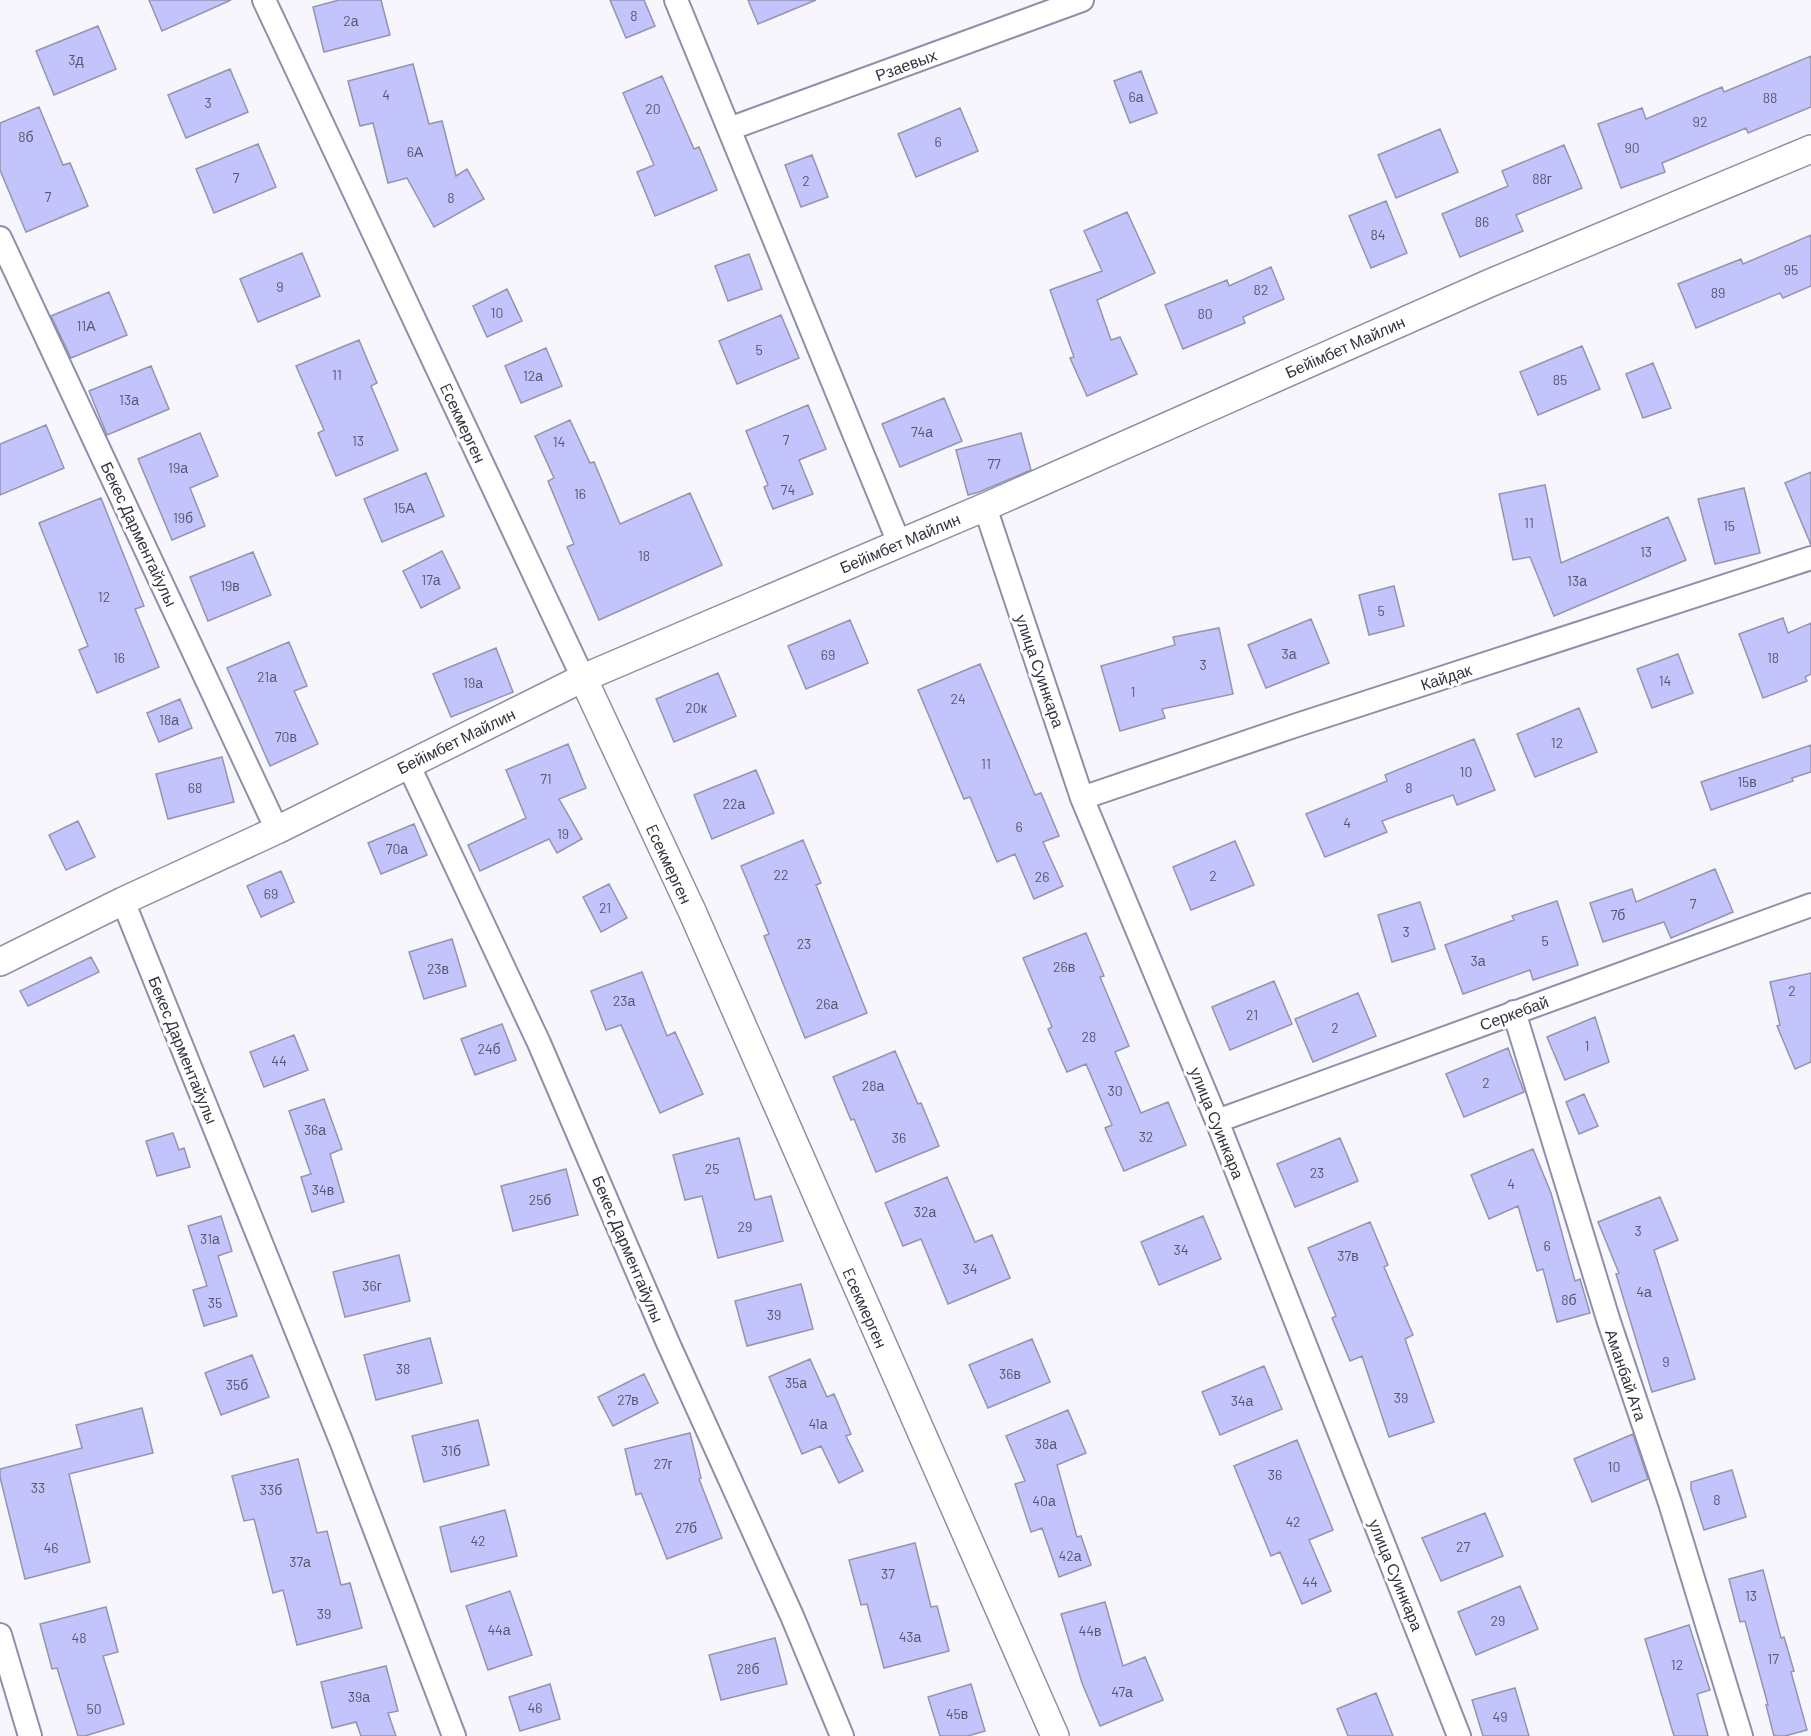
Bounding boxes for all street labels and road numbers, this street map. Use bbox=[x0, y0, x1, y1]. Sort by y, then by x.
street label: Рзаевых bbox=[873, 45, 939, 84]
street label: Бейімбет Майлин bbox=[1282, 312, 1408, 381]
street label: Eсекмерген bbox=[437, 380, 490, 466]
street label: Бекес Дарментайулы bbox=[98, 458, 181, 609]
street label: Бейімбет Майлин bbox=[837, 509, 963, 576]
street label: улица Суинкара bbox=[1012, 612, 1069, 730]
street label: Кайдак bbox=[1418, 659, 1475, 694]
street label: Бейімбет Майлин bbox=[394, 704, 518, 777]
street label: Eсекмерген bbox=[643, 821, 696, 907]
street label: Бекес Дарментайулы bbox=[145, 973, 222, 1126]
street label: Серкебай bbox=[1477, 991, 1551, 1034]
street label: улица Суинкара bbox=[1186, 1064, 1249, 1181]
street label: Бекес Дарментайулы bbox=[589, 1173, 668, 1325]
street label: Eсекмерген bbox=[839, 1265, 892, 1351]
street label: Аманбай Ата bbox=[1602, 1327, 1651, 1423]
street label: улица Суинкара bbox=[1365, 1516, 1428, 1633]

